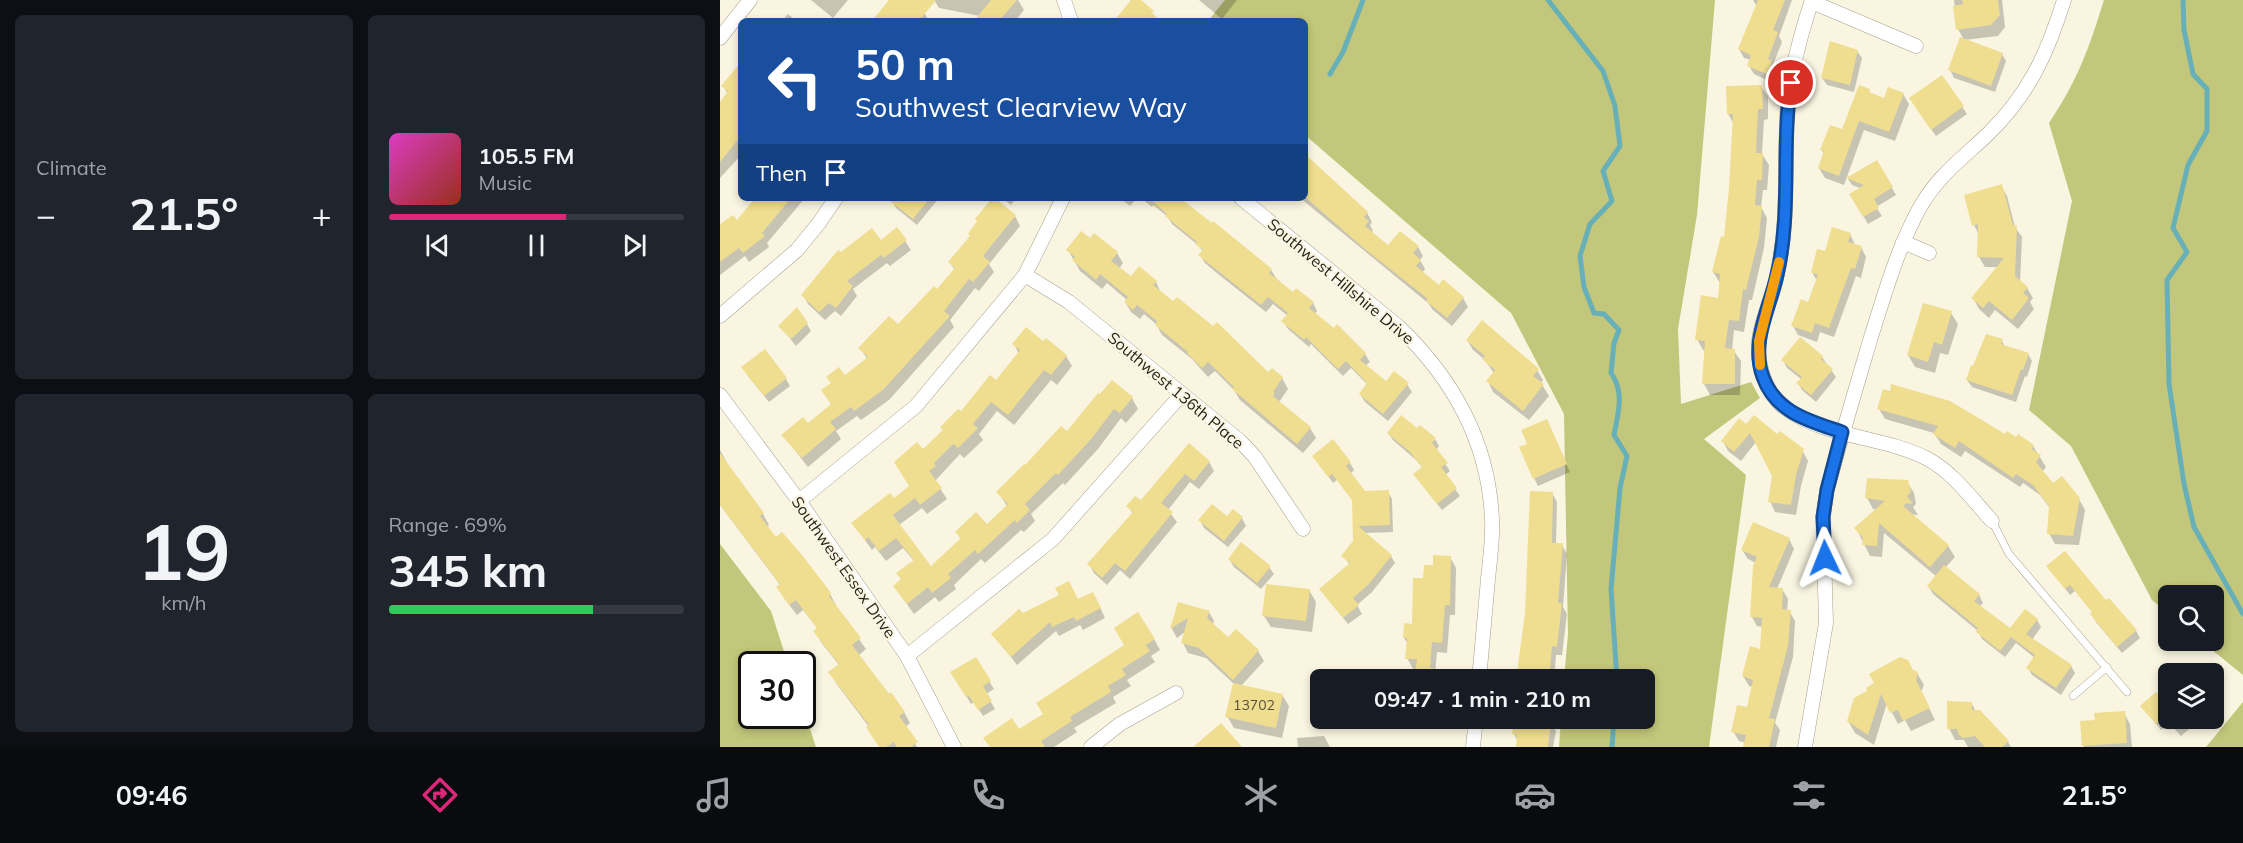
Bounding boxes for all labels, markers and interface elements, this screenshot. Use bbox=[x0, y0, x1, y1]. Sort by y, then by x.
text: 50 m bbox=[855, 38, 955, 91]
icon: left bbox=[756, 42, 834, 120]
pin bbox=[1765, 57, 1816, 108]
icon: arrive bbox=[1774, 66, 1807, 99]
text: Southwest Clearview Way bbox=[855, 90, 1187, 124]
text: 105.5 FM bbox=[479, 142, 575, 170]
text: Climate bbox=[36, 155, 107, 180]
icon: arrive bbox=[819, 156, 852, 189]
text: Then bbox=[756, 159, 807, 187]
text: Music bbox=[479, 170, 532, 195]
text: 21.5° bbox=[129, 185, 238, 241]
text: − bbox=[36, 194, 56, 235]
text: + bbox=[312, 194, 332, 235]
street label: Southwest Hillshire Drive bbox=[1264, 214, 1418, 348]
icon: previous bbox=[421, 229, 454, 262]
icon: pause bbox=[520, 229, 553, 262]
icon: next bbox=[618, 229, 651, 262]
street label: Southwest 136th Place bbox=[1104, 327, 1248, 453]
street label: Southwest Essex Drive bbox=[787, 492, 901, 642]
text: 19 bbox=[137, 502, 231, 600]
text: Range · 69% bbox=[389, 512, 507, 537]
position arrow bbox=[1793, 526, 1857, 590]
text: 345 km bbox=[389, 542, 547, 598]
map controls bbox=[2158, 585, 2224, 729]
button: search bbox=[2158, 585, 2224, 651]
text: km/h bbox=[161, 590, 206, 615]
speed limit sign: 30 bbox=[738, 651, 816, 729]
button: layers bbox=[2158, 663, 2224, 729]
text: 09:47 · 1 min · 210 m bbox=[1374, 685, 1591, 713]
house number: 13702 bbox=[1233, 696, 1275, 714]
icon: directions bbox=[419, 774, 461, 816]
icon: music bbox=[693, 774, 735, 816]
icon: phone bbox=[967, 774, 1009, 816]
icon: climate bbox=[1240, 774, 1282, 816]
icon: car bbox=[1514, 774, 1556, 816]
icon: filters bbox=[1788, 774, 1830, 816]
text: 09:46 bbox=[116, 778, 187, 812]
text: 21.5° bbox=[2062, 778, 2127, 812]

